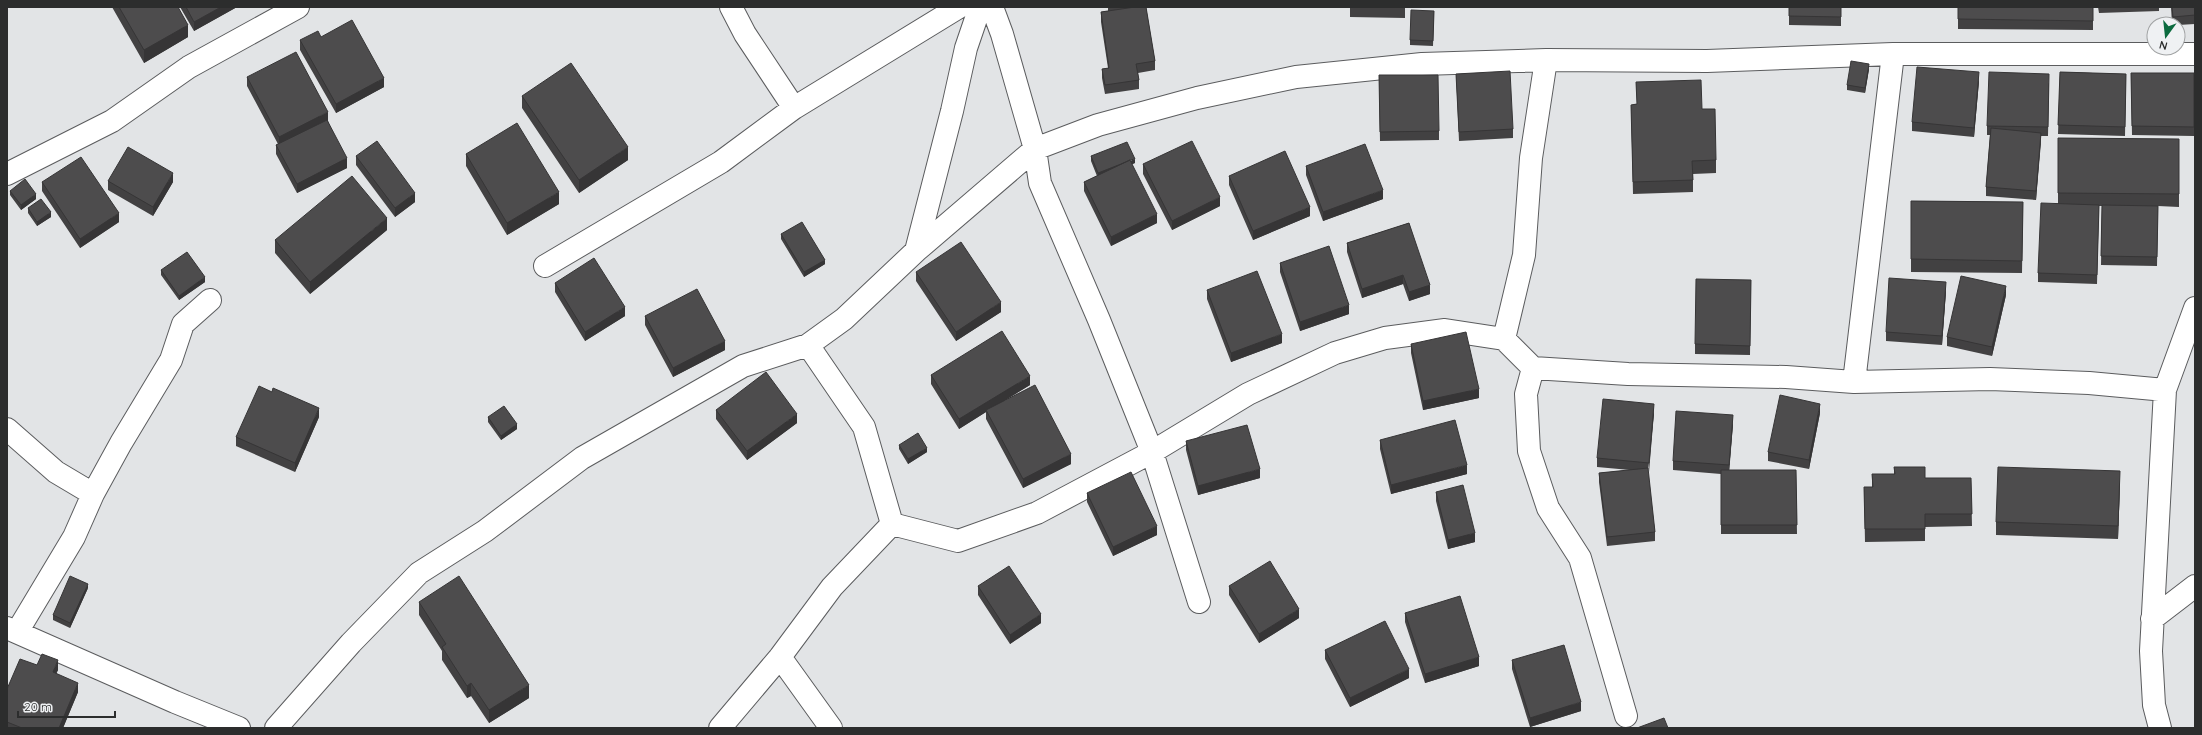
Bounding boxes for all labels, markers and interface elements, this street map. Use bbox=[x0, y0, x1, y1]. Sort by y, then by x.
north arrow bbox=[2146, 16, 2186, 56]
text: N bbox=[2158, 38, 2169, 53]
scale bar bbox=[18, 693, 115, 719]
text: 20 m bbox=[24, 699, 52, 714]

